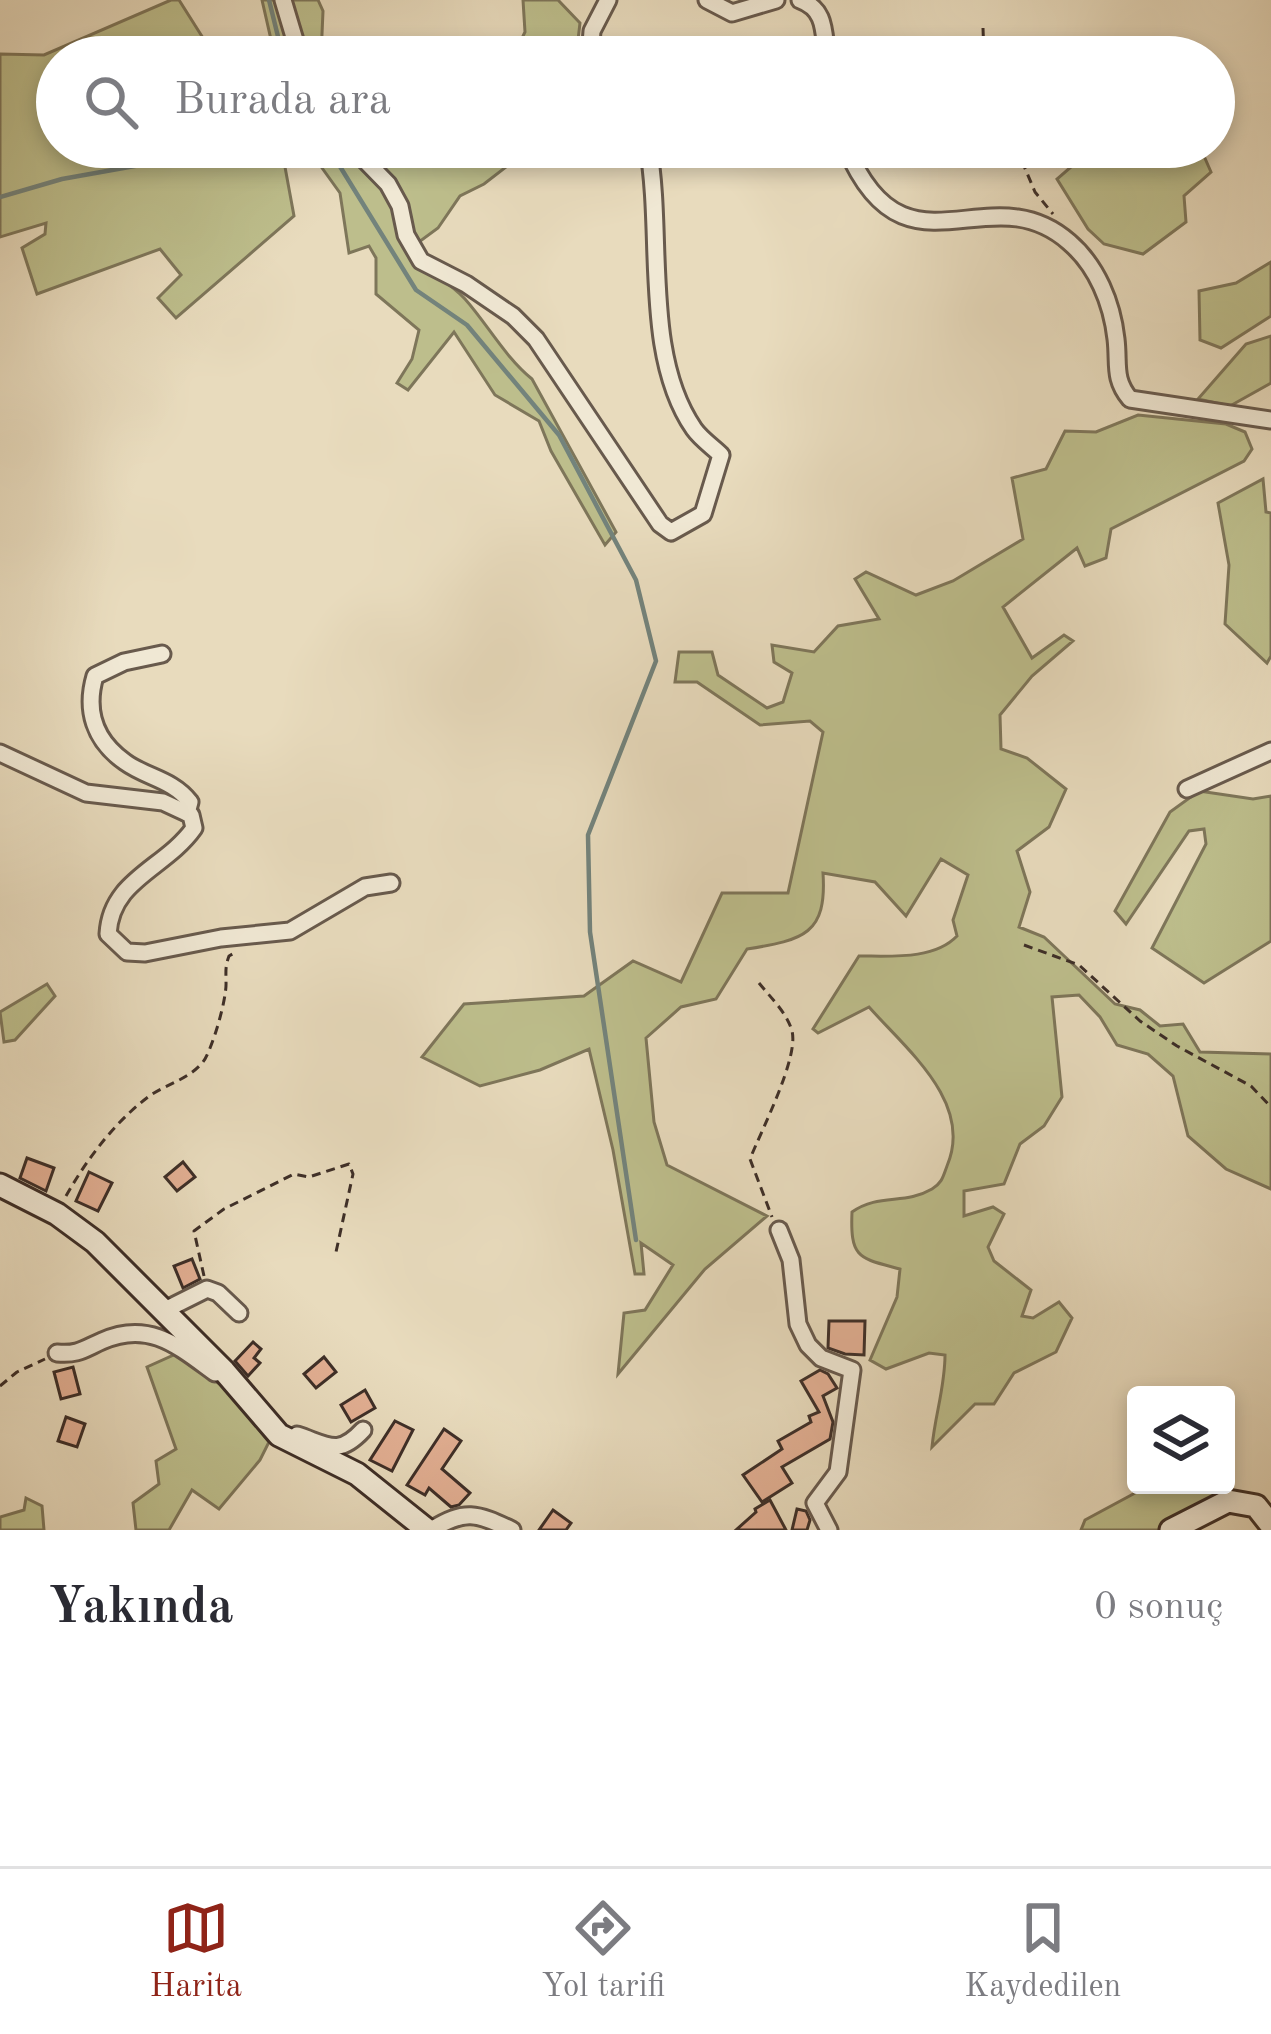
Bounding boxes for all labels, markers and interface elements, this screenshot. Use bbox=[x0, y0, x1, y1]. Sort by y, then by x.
search box bbox=[36, 36, 1235, 168]
icon: search bbox=[78, 69, 144, 135]
text: Burada ara bbox=[174, 79, 391, 124]
map controls bbox=[1127, 1386, 1235, 1494]
button: layers bbox=[1127, 1386, 1235, 1494]
text: Yakında bbox=[48, 1583, 234, 1634]
text: 0 sonuç bbox=[1094, 1588, 1223, 1627]
tab: Harita bbox=[150, 1895, 242, 2008]
tab: Yol tarifi bbox=[541, 1895, 665, 2008]
tab: Kaydedilen bbox=[964, 1895, 1121, 2008]

